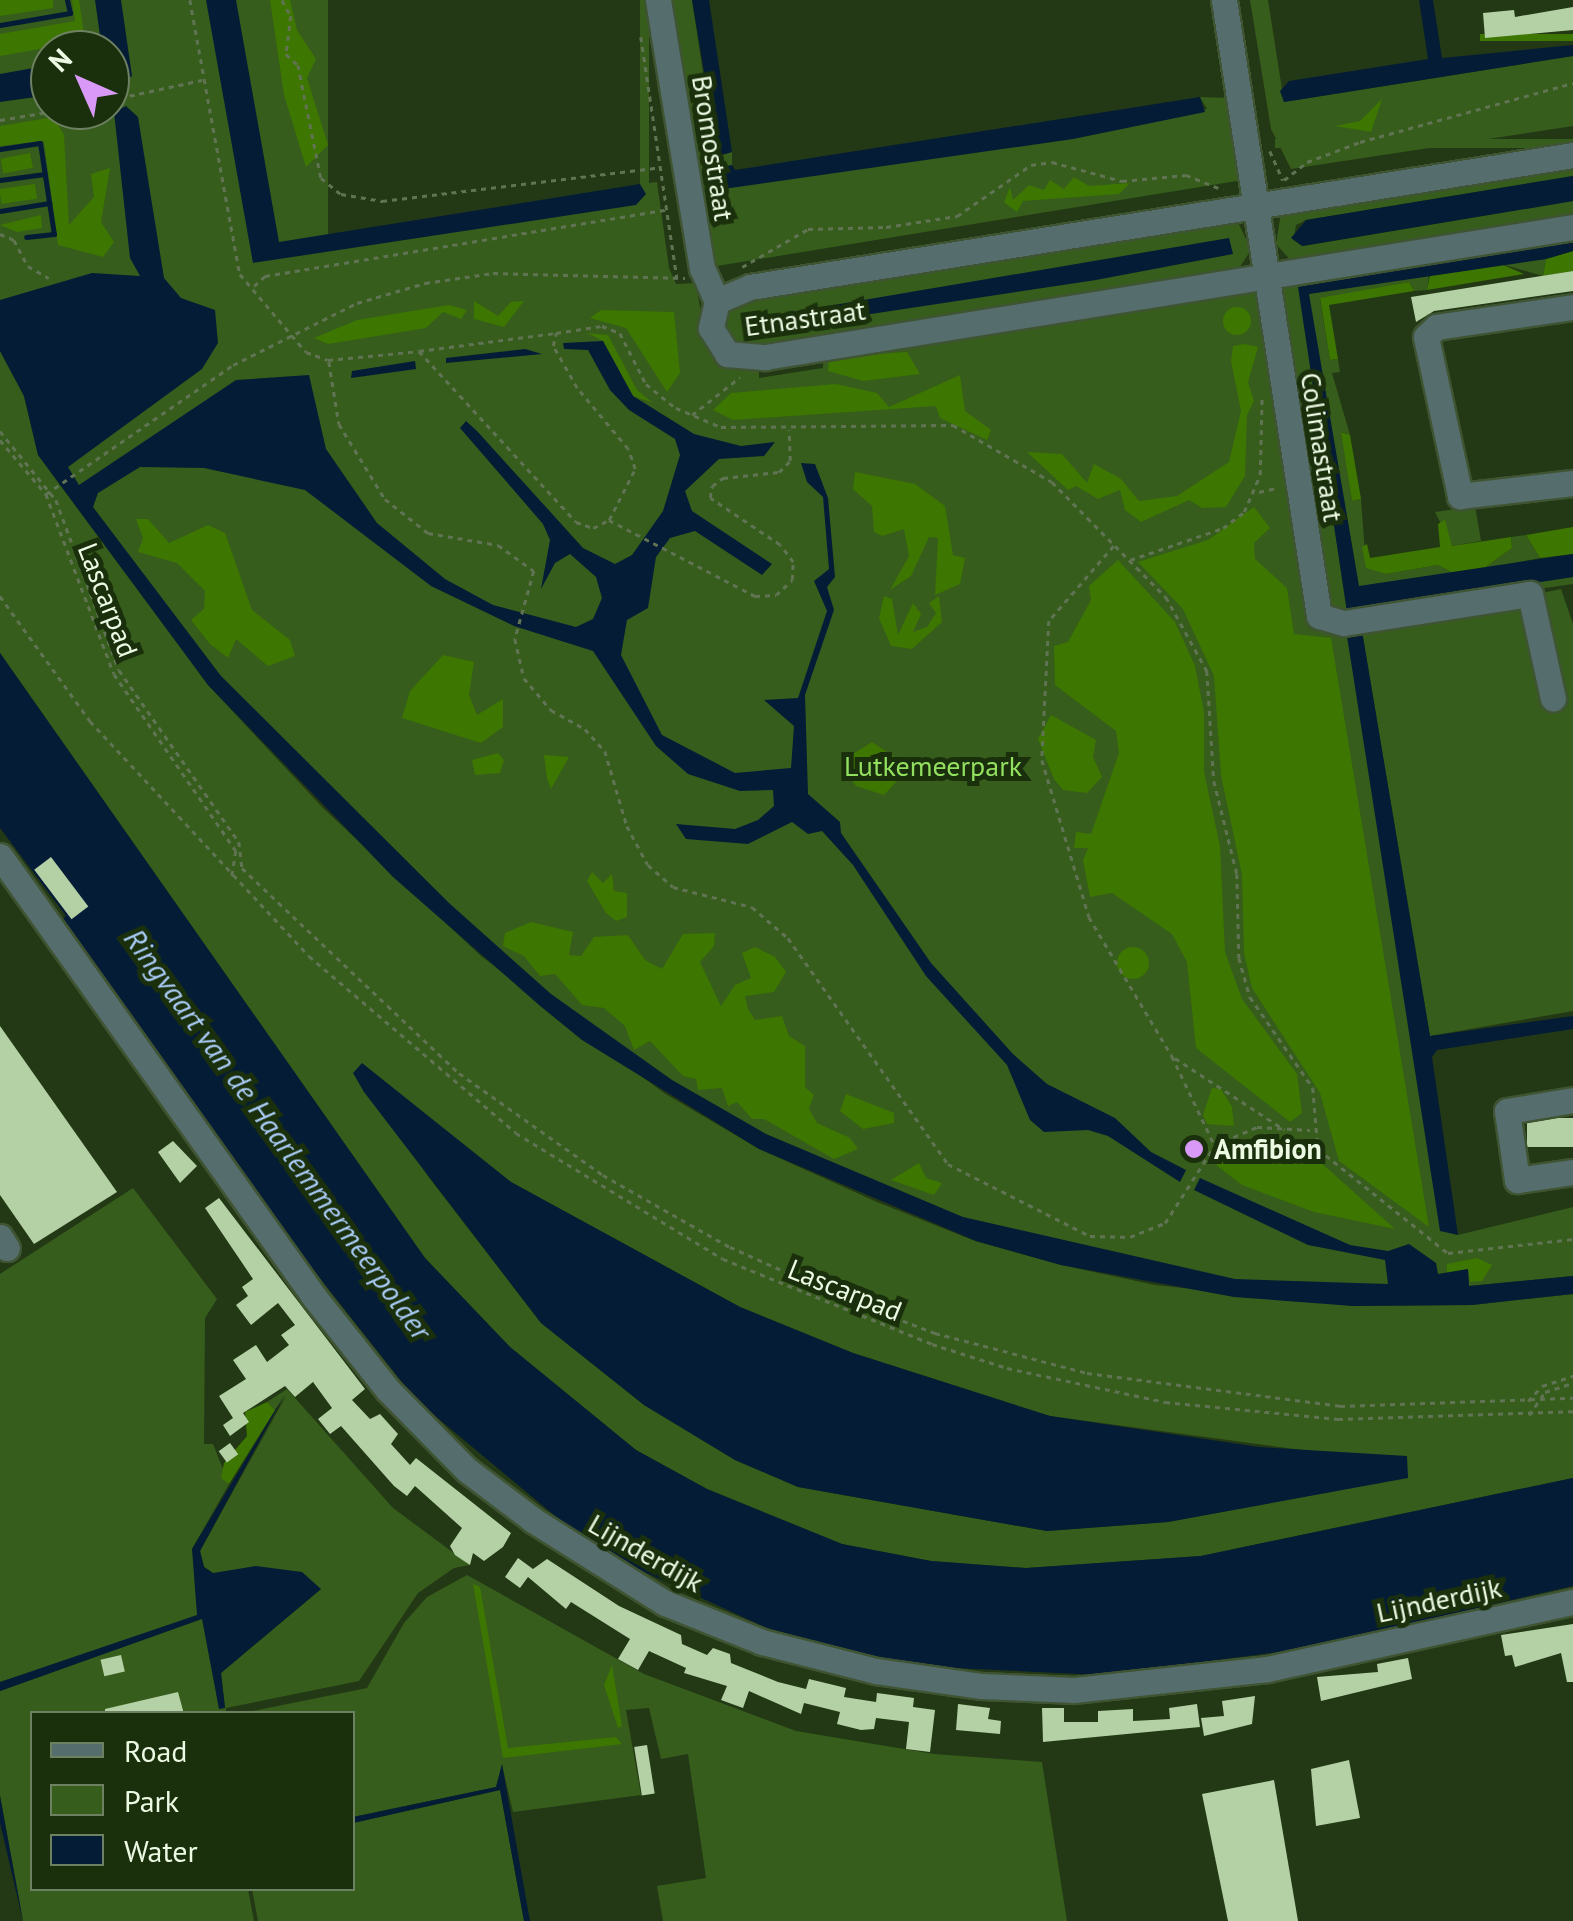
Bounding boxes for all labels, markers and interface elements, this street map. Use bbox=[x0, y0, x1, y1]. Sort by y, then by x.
north arrow bbox=[30, 30, 130, 130]
text: N bbox=[40, 40, 79, 79]
street label: Bromostraat bbox=[685, 73, 741, 223]
street label: Etnastraat bbox=[742, 293, 868, 343]
street label: Colimastraat bbox=[1294, 370, 1350, 524]
street label: Lascarpad bbox=[71, 538, 145, 662]
park label: Lutkemeerpark bbox=[844, 749, 1022, 783]
water label: Ringvaart van de Haarlemmermeerpolder bbox=[116, 921, 440, 1347]
place label: Amfibion bbox=[1214, 1132, 1322, 1166]
marker: Amfibion bbox=[1183, 1138, 1205, 1160]
street label: Lascarpad bbox=[783, 1252, 907, 1328]
street label: Lijnderdijk bbox=[583, 1507, 709, 1599]
street label: Lijnderdijk bbox=[1373, 1570, 1505, 1630]
legend bbox=[30, 1711, 355, 1891]
text: Road bbox=[124, 1731, 188, 1770]
text: Park bbox=[124, 1781, 179, 1820]
text: Water bbox=[124, 1831, 198, 1870]

